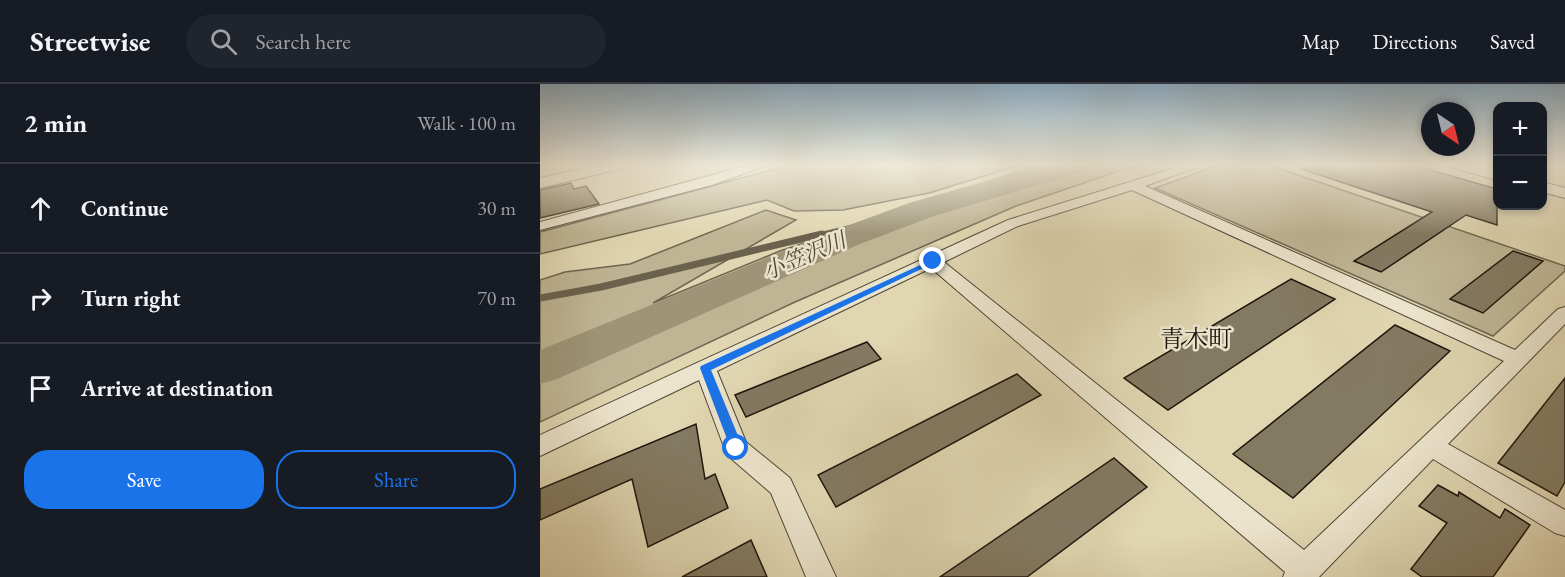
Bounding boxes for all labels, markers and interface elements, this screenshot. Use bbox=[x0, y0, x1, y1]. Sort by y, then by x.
search box bbox=[186, 14, 606, 68]
text: Streetwise bbox=[30, 23, 150, 59]
icon: search bbox=[207, 25, 240, 58]
text: Search here bbox=[255, 27, 351, 56]
text: Map bbox=[1302, 28, 1339, 55]
text: Directions bbox=[1372, 28, 1457, 55]
text: Saved bbox=[1490, 28, 1535, 55]
north arrow bbox=[1421, 102, 1475, 156]
map controls bbox=[1493, 102, 1547, 210]
button: + bbox=[1493, 102, 1547, 156]
text: 2 min bbox=[24, 106, 87, 140]
text: Walk · 100 m bbox=[417, 110, 516, 136]
button: − bbox=[1493, 156, 1547, 210]
icon: ahead bbox=[24, 192, 57, 225]
text: Continue bbox=[81, 194, 168, 223]
text: 30 m bbox=[477, 195, 516, 221]
water label: 小笠沢川 bbox=[758, 225, 852, 287]
route end bbox=[919, 247, 945, 273]
icon: right bbox=[24, 282, 57, 315]
text: Turn right bbox=[81, 284, 180, 313]
text: 70 m bbox=[477, 285, 516, 311]
district label: 青木町 bbox=[1160, 323, 1232, 354]
icon: arrive bbox=[24, 372, 57, 405]
text: Arrive at destination bbox=[81, 374, 273, 403]
route start bbox=[722, 434, 748, 460]
button: Save bbox=[24, 450, 264, 509]
button: Share bbox=[276, 450, 516, 509]

